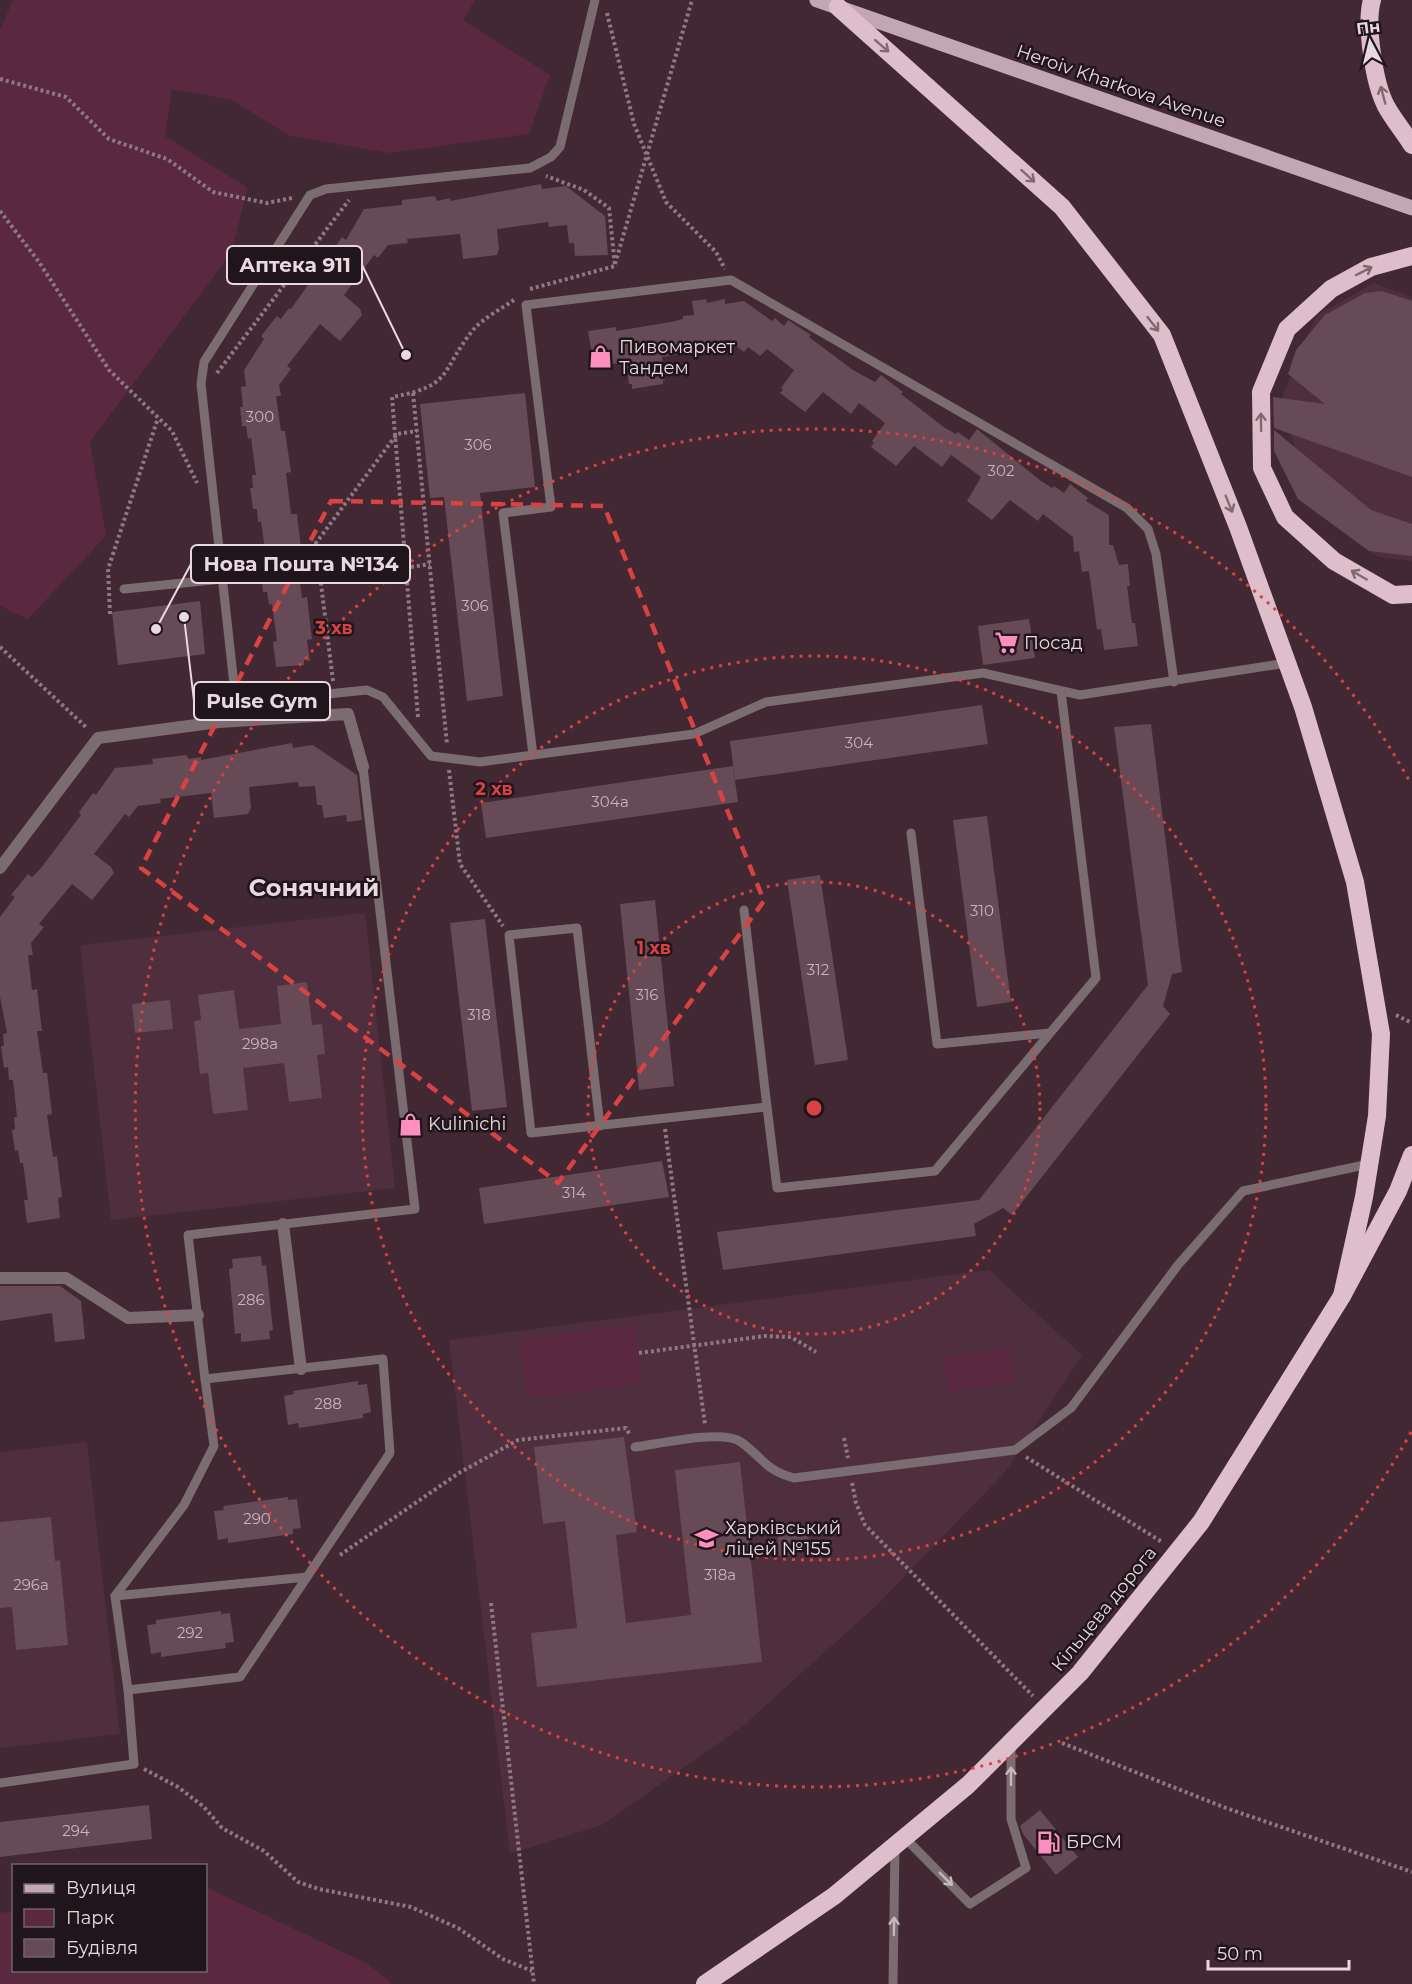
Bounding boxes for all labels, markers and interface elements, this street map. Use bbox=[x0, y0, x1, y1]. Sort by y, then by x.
north arrow bbox=[1340, 12, 1400, 72]
text: Пн bbox=[1355, 17, 1381, 39]
one-way arrow bbox=[874, 39, 889, 53]
street label: Heroiv Kharkova Avenue bbox=[1013, 40, 1229, 132]
one-way arrow bbox=[1377, 86, 1388, 105]
one-way arrow bbox=[1020, 169, 1035, 183]
callout: Аптека 911 bbox=[227, 246, 362, 284]
text: Аптека 911 bbox=[239, 253, 351, 277]
one-way arrow bbox=[1355, 265, 1373, 276]
one-way arrow bbox=[1147, 316, 1160, 332]
place label: Пивомаркет Тандем bbox=[619, 336, 736, 379]
shop icon: Пивомаркет Тандем bbox=[588, 344, 614, 370]
house number: 300 bbox=[246, 407, 274, 426]
one-way arrow bbox=[1255, 412, 1267, 432]
house number: 306 bbox=[464, 435, 492, 454]
house number: 302 bbox=[988, 461, 1014, 480]
one-way arrow bbox=[1224, 494, 1235, 512]
callout: Нова Пошта №134 bbox=[191, 545, 410, 583]
text: Нова Пошта №134 bbox=[203, 552, 399, 576]
one-way arrow bbox=[1351, 569, 1368, 581]
house number: 306 bbox=[461, 596, 489, 615]
text: 3 хв bbox=[314, 617, 353, 639]
supermarket icon: Посад bbox=[993, 630, 1019, 656]
place label: Посад bbox=[1024, 632, 1083, 654]
callout: Pulse Gym bbox=[194, 682, 330, 720]
text: Pulse Gym bbox=[206, 689, 318, 713]
house number: 304 bbox=[845, 733, 873, 752]
text: 2 хв bbox=[475, 778, 513, 800]
house number: 304а bbox=[591, 792, 629, 811]
district label: Сонячний bbox=[249, 873, 379, 902]
house number: 310 bbox=[970, 901, 994, 920]
text: 1 хв bbox=[637, 937, 671, 959]
house number: 312 bbox=[807, 960, 829, 979]
house number: 316 bbox=[635, 985, 659, 1004]
house number: 318 bbox=[467, 1005, 491, 1024]
house number: 298а bbox=[242, 1034, 278, 1053]
centre of rings bbox=[804, 1098, 824, 1118]
shop icon: Kulinichi bbox=[397, 1111, 423, 1137]
place label: Kulinichi bbox=[428, 1113, 506, 1135]
house number: 314 bbox=[562, 1183, 586, 1202]
house number: 286 bbox=[237, 1290, 265, 1309]
house number: 288 bbox=[314, 1394, 342, 1413]
house number: 290 bbox=[243, 1509, 271, 1528]
place label: Харківський ліцей №155 bbox=[725, 1517, 841, 1560]
school or university icon: Харківський ліцей №155 bbox=[694, 1525, 720, 1551]
street label: Кільцева дорога bbox=[1047, 1542, 1161, 1676]
house number: 318а bbox=[704, 1565, 736, 1584]
house number: 296а bbox=[13, 1575, 49, 1594]
house number: 292 bbox=[177, 1623, 203, 1642]
one-way arrow bbox=[1005, 1766, 1017, 1786]
house number: 294 bbox=[62, 1821, 90, 1840]
fuel station icon: БРСМ bbox=[1035, 1829, 1061, 1855]
place label: БРСМ bbox=[1066, 1831, 1122, 1853]
legend bbox=[12, 1864, 207, 1972]
one-way arrow bbox=[939, 1872, 953, 1887]
text: Вулиця bbox=[66, 1877, 136, 1899]
text: Парк bbox=[66, 1907, 115, 1929]
one-way arrow bbox=[888, 1916, 900, 1936]
scale bar bbox=[1208, 1933, 1349, 1971]
text: Будівля bbox=[66, 1937, 138, 1959]
text: 50 m bbox=[1217, 1943, 1263, 1965]

